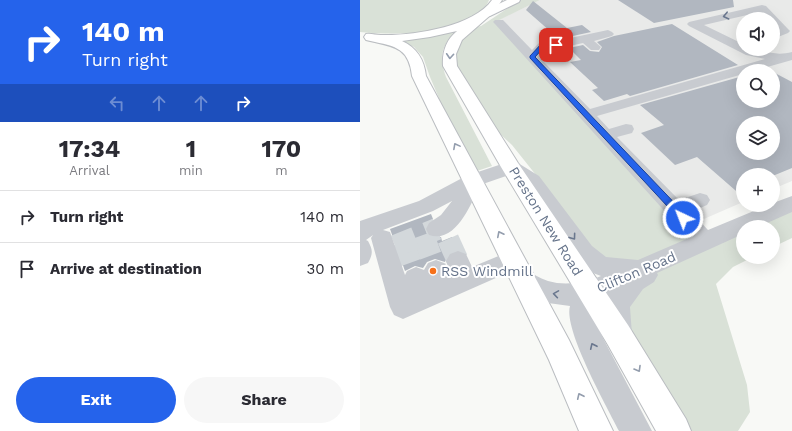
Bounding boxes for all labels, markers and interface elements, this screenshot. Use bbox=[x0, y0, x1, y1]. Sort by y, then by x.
one-way arrow bbox=[723, 11, 729, 19]
map controls bbox=[736, 12, 780, 264]
button: sound bbox=[736, 12, 780, 56]
text: 140 m bbox=[82, 15, 165, 48]
icon: right bbox=[16, 16, 68, 68]
pin bbox=[539, 28, 573, 62]
icon: arrive bbox=[545, 34, 567, 56]
text: Turn right bbox=[82, 49, 168, 70]
one-way arrow bbox=[445, 53, 454, 59]
button: search bbox=[736, 64, 780, 108]
icon: left bbox=[106, 92, 128, 114]
icon: ahead bbox=[148, 92, 170, 114]
icon: ahead bbox=[190, 92, 212, 114]
icon: right bbox=[232, 92, 254, 114]
button: layers bbox=[736, 116, 780, 160]
text: 17:34 bbox=[59, 135, 120, 163]
text: 1 bbox=[186, 135, 196, 163]
text: 170 bbox=[262, 135, 301, 163]
one-way arrow bbox=[453, 143, 461, 151]
text: Arrival bbox=[69, 163, 110, 178]
text: min bbox=[179, 163, 203, 178]
text: m bbox=[275, 163, 288, 178]
street label: Preston New Road bbox=[506, 163, 586, 279]
button: + bbox=[736, 168, 780, 212]
position arrow bbox=[662, 197, 704, 239]
icon: right bbox=[16, 206, 38, 228]
text: Turn right bbox=[50, 208, 123, 226]
text: 140 m bbox=[300, 208, 344, 226]
button: − bbox=[736, 220, 780, 264]
one-way arrow bbox=[497, 231, 505, 238]
one-way arrow bbox=[568, 233, 575, 240]
street label: Clifton Road bbox=[594, 248, 678, 296]
icon: arrive bbox=[16, 258, 38, 280]
text: Arrive at destination bbox=[50, 260, 202, 278]
text: 30 m bbox=[307, 260, 344, 278]
place label: RSS Windmill bbox=[441, 263, 534, 279]
marker: RSS Windmill bbox=[428, 266, 438, 276]
one-way arrow bbox=[552, 290, 559, 299]
one-way arrow bbox=[590, 343, 598, 351]
one-way arrow bbox=[633, 365, 640, 372]
button: Exit bbox=[16, 377, 176, 423]
button: Share bbox=[184, 377, 344, 423]
one-way arrow bbox=[577, 392, 585, 400]

